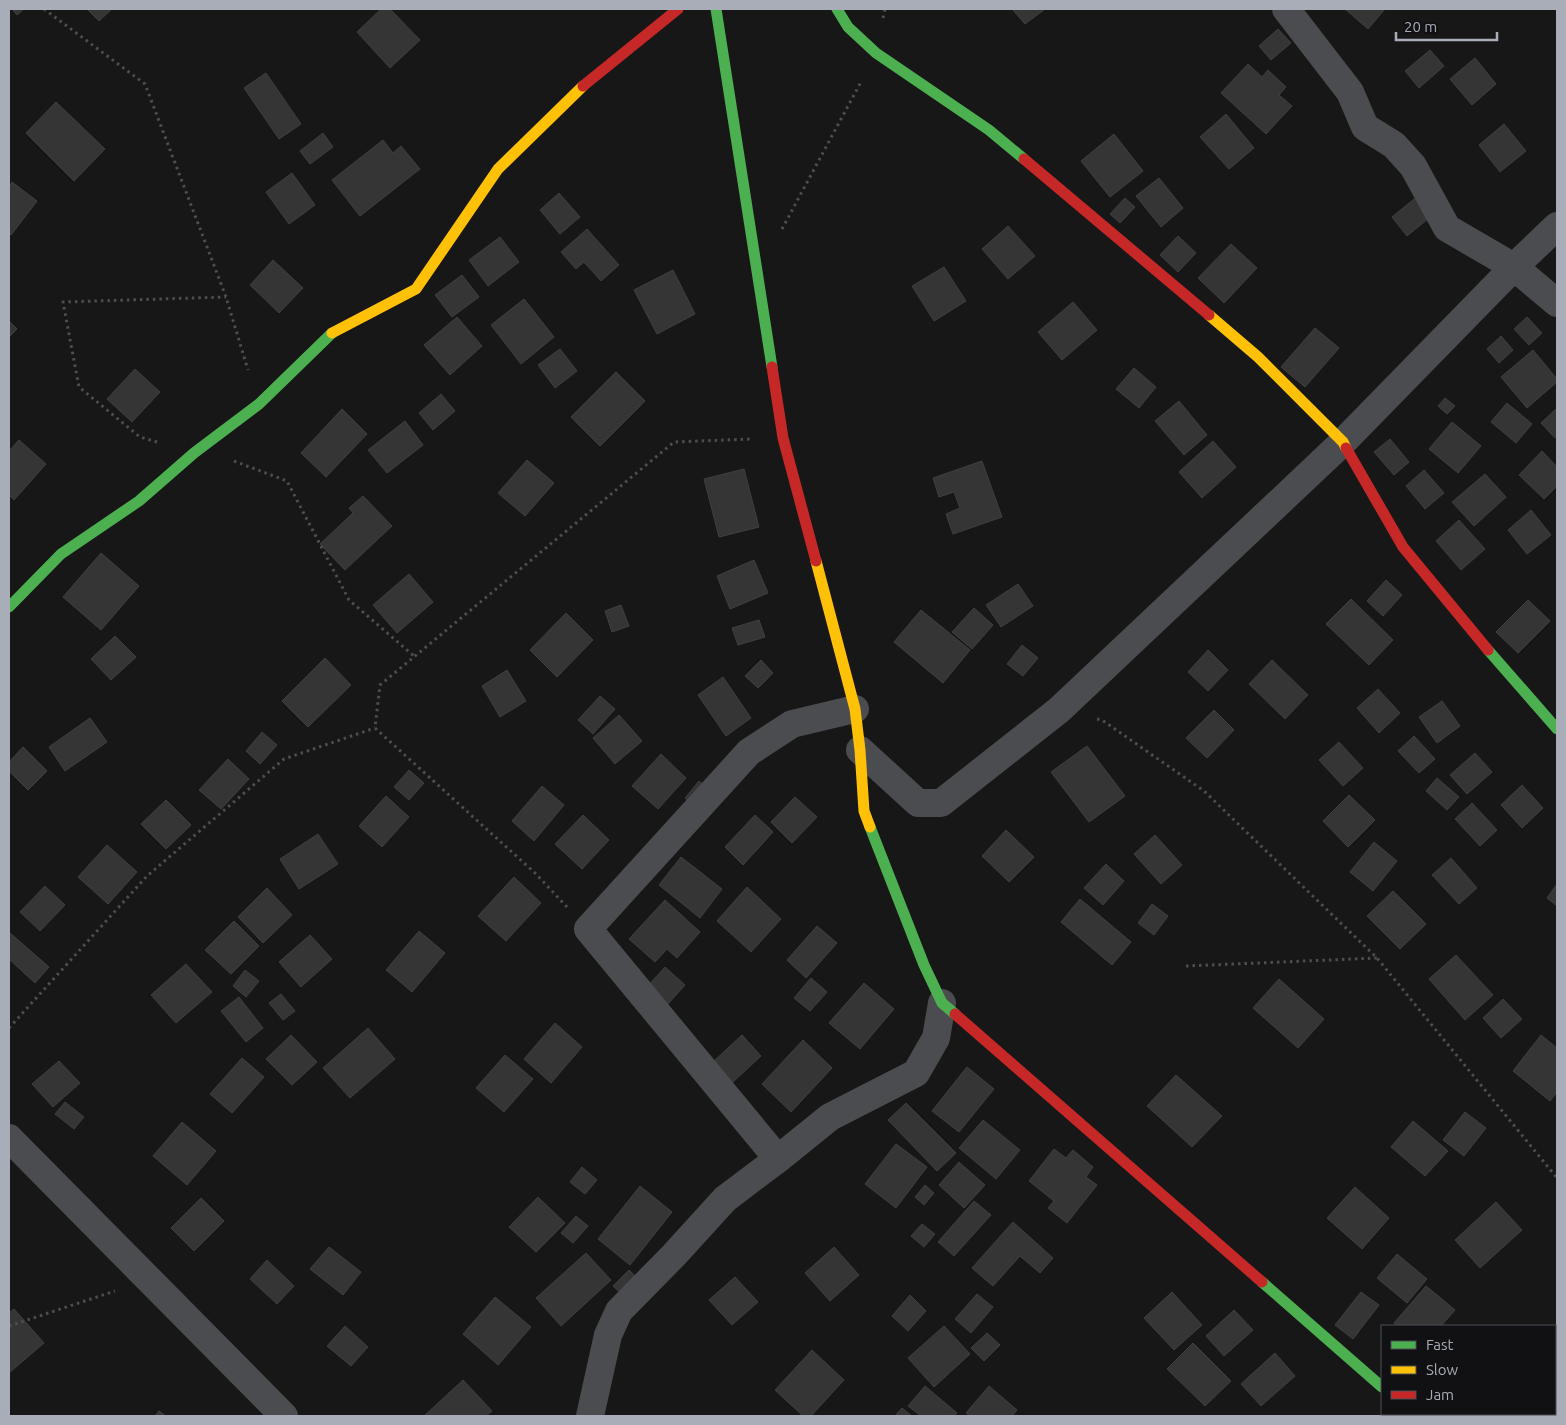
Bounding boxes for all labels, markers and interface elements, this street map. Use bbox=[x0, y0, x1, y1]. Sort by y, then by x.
scale bar bbox=[1396, 10, 1497, 42]
text: 20 m bbox=[1404, 18, 1437, 35]
legend bbox=[1381, 1325, 1556, 1415]
text: Fast bbox=[1426, 1336, 1454, 1353]
text: Slow bbox=[1426, 1361, 1459, 1378]
text: Jam bbox=[1426, 1386, 1454, 1403]

